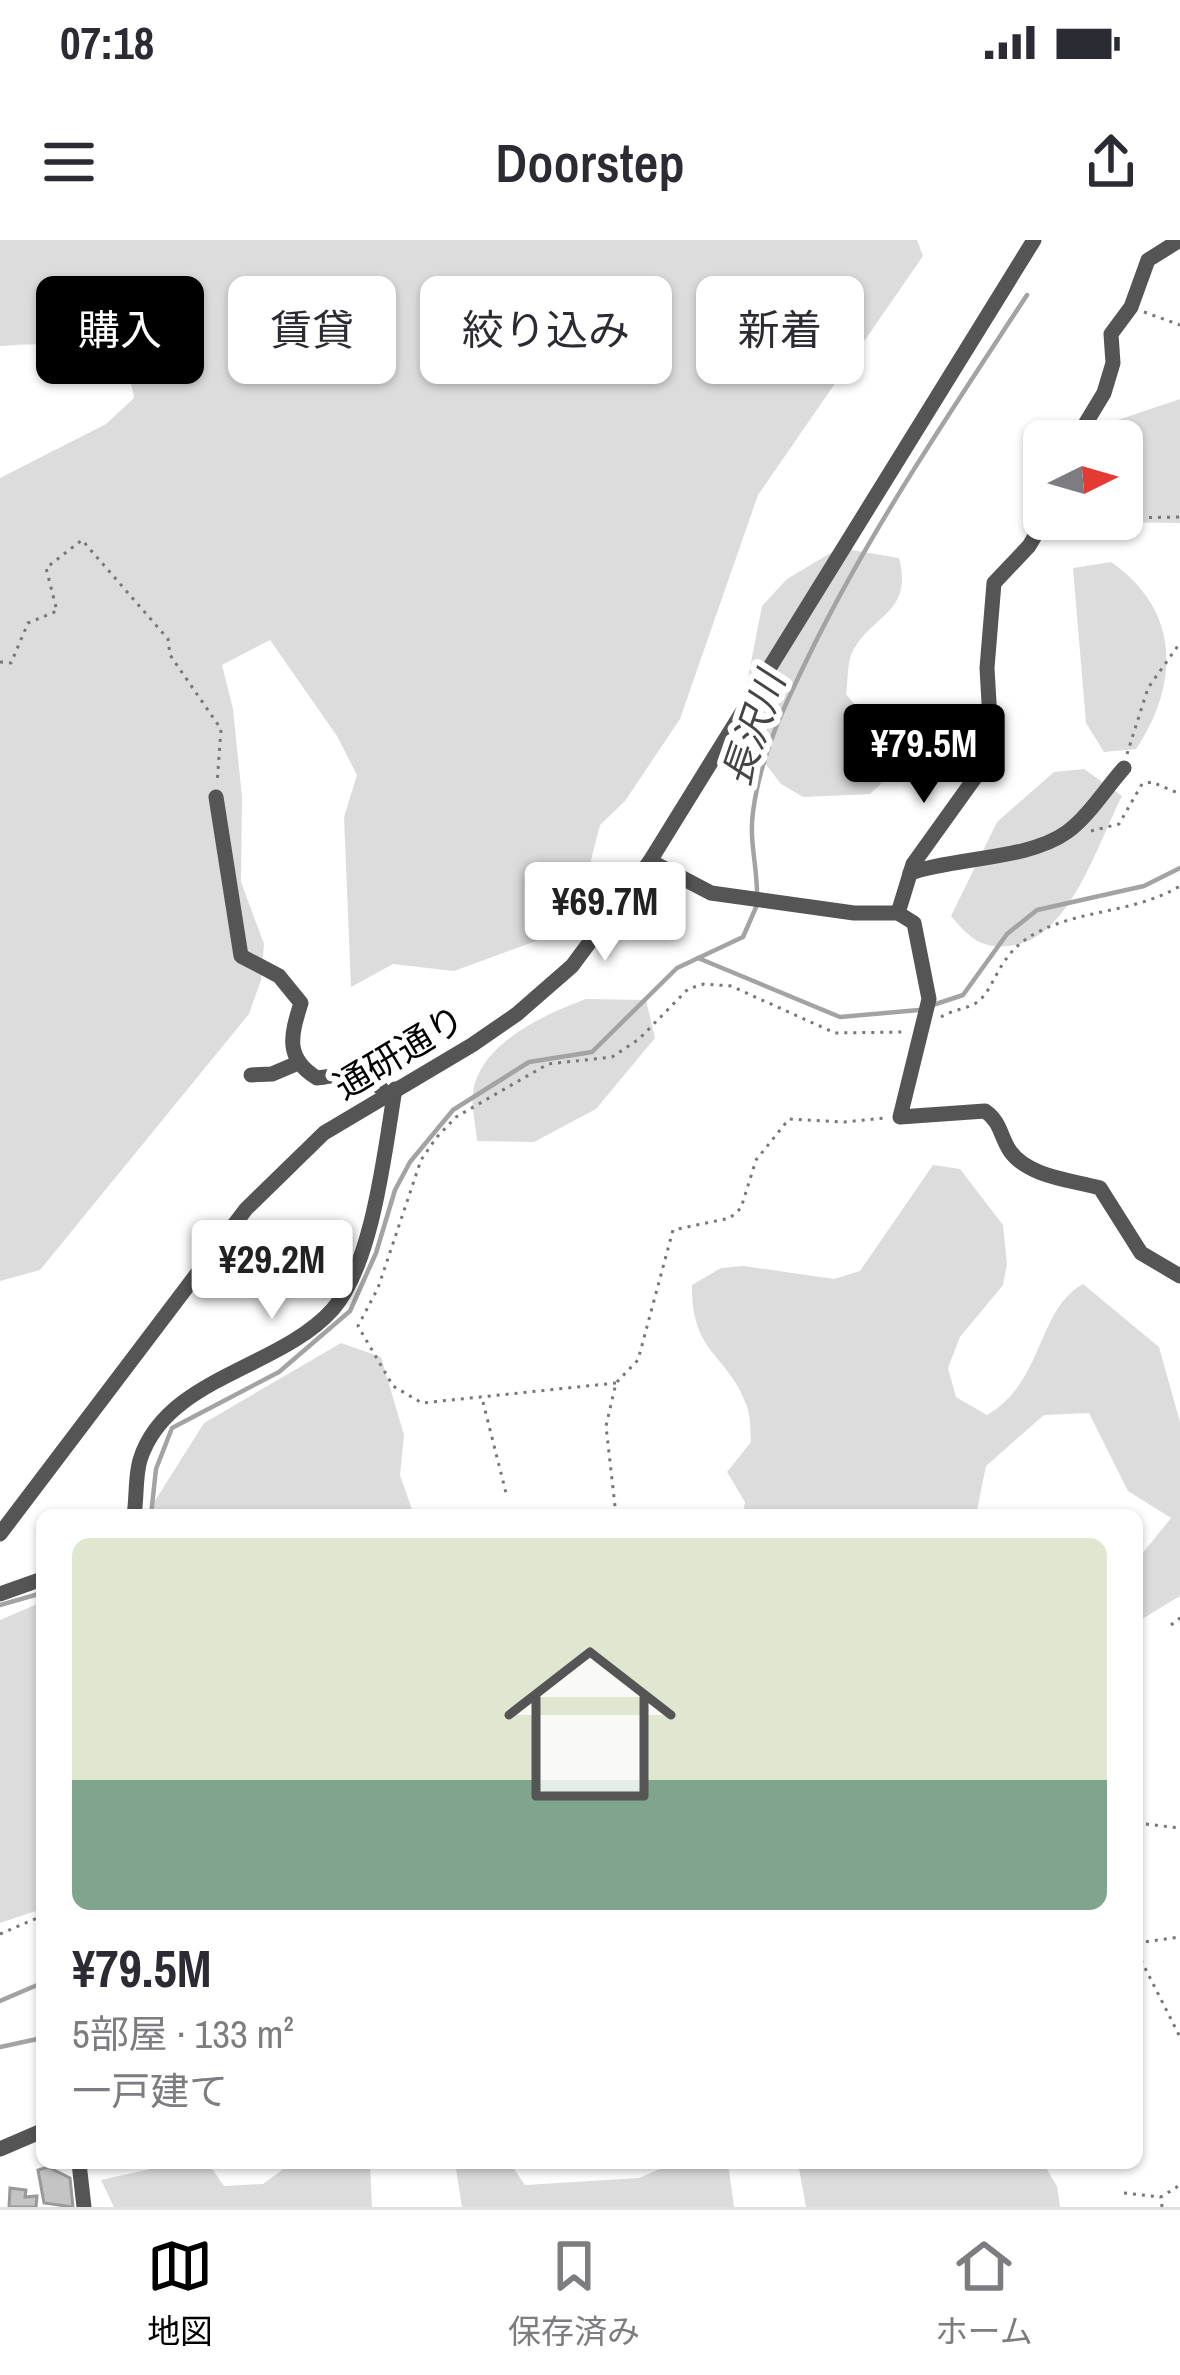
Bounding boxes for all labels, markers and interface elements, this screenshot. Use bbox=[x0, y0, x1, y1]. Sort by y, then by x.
text: 07:18 bbox=[60, 12, 154, 73]
text: Doorstep bbox=[495, 126, 685, 199]
icon: menu bbox=[36, 129, 102, 195]
icon: share bbox=[1078, 129, 1144, 195]
chip: 購入 bbox=[36, 276, 204, 384]
chip: 賃貸 bbox=[228, 276, 396, 384]
chip: 絞り込み bbox=[420, 276, 672, 384]
chip: 新着 bbox=[696, 276, 864, 384]
north arrow bbox=[1023, 420, 1143, 540]
map controls bbox=[1023, 420, 1143, 540]
water label: 長沢川 bbox=[709, 661, 798, 793]
pin: ¥79.5M bbox=[826, 704, 1022, 806]
text: ¥79.5M bbox=[871, 717, 977, 769]
pin: ¥69.7M bbox=[507, 862, 703, 964]
text: ¥69.7M bbox=[552, 875, 658, 927]
street label: 通研通り bbox=[325, 994, 473, 1110]
pin: ¥29.2M bbox=[174, 1220, 370, 1322]
text: ¥29.2M bbox=[219, 1233, 325, 1285]
icon: home bbox=[482, 1616, 698, 1832]
text: ¥79.5M bbox=[72, 1934, 212, 2003]
text: 5部屋 · 133 m² bbox=[72, 2008, 294, 2060]
text: 一戸建て bbox=[72, 2065, 228, 2117]
tab: 地図 bbox=[147, 2233, 213, 2353]
tab: 保存済み bbox=[508, 2233, 640, 2353]
tab: ホーム bbox=[935, 2233, 1033, 2353]

